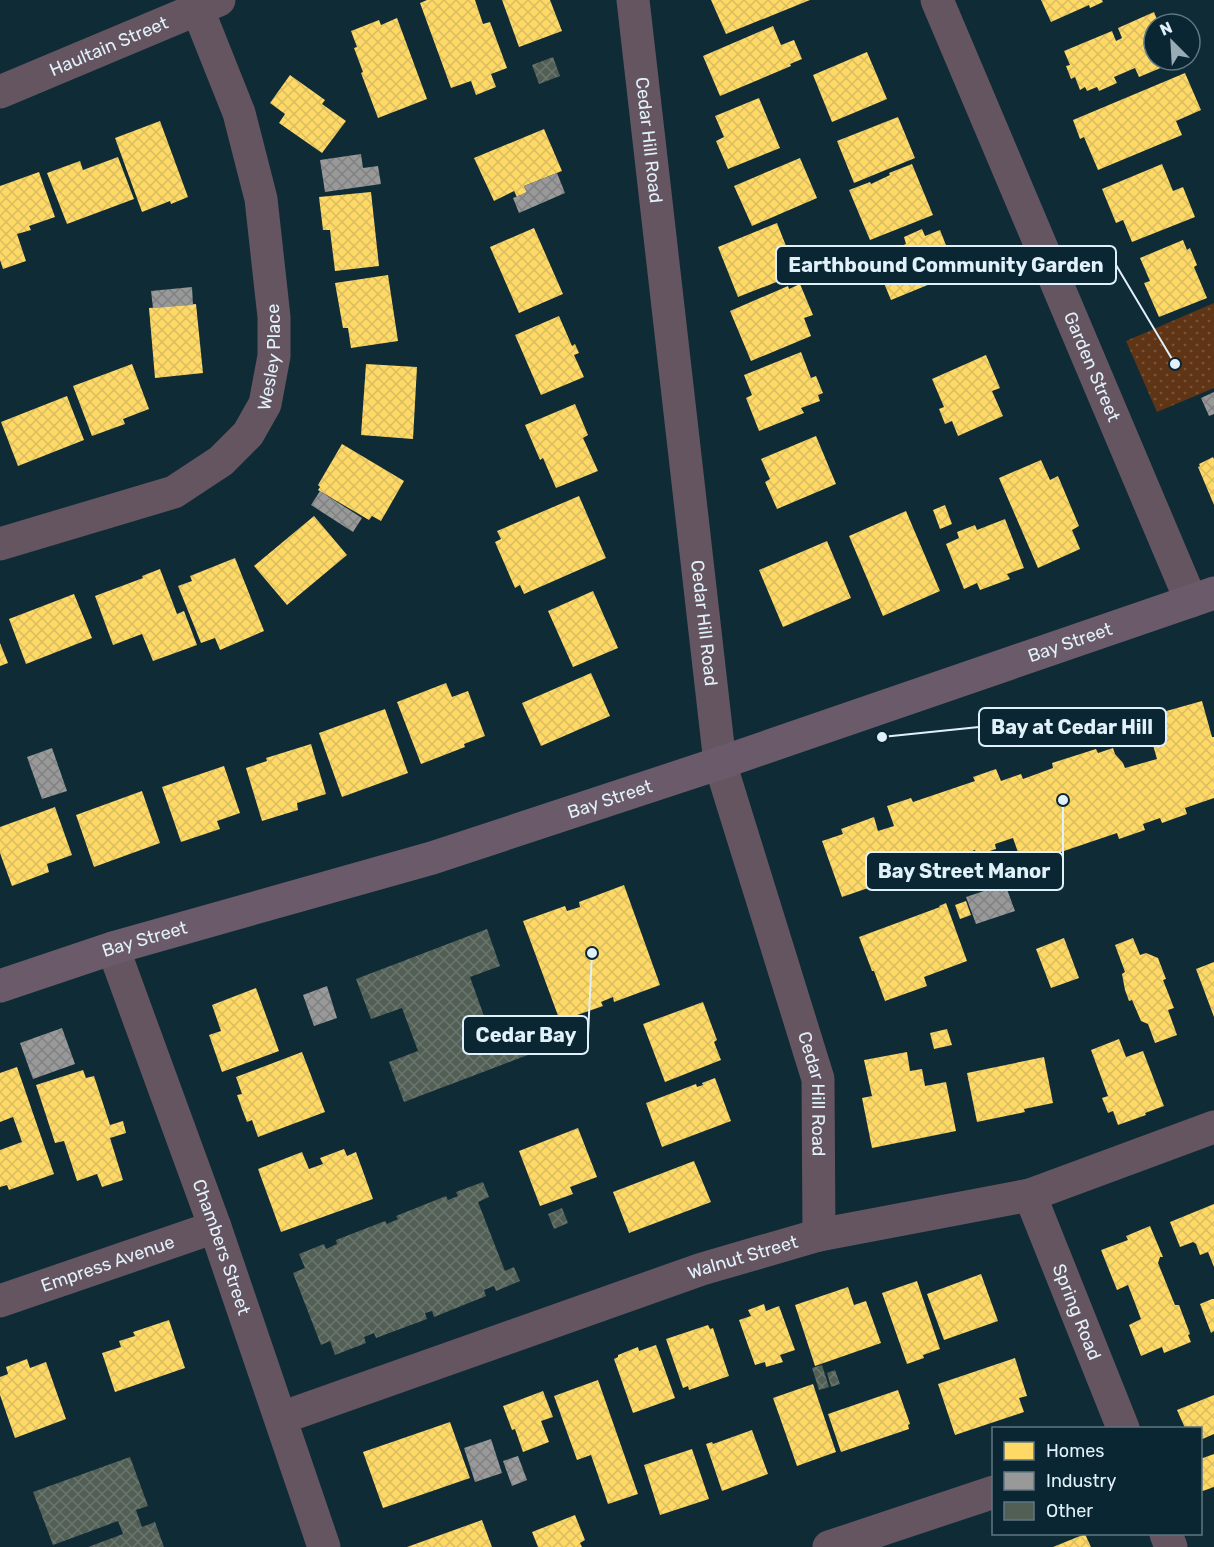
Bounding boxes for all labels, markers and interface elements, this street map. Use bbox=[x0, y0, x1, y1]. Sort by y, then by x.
street label: Haultain Street bbox=[46, 12, 172, 81]
north arrow bbox=[1142, 12, 1202, 72]
text: N bbox=[1157, 18, 1175, 40]
street label: Cedar Hill Road bbox=[631, 76, 667, 204]
callout: Earthbound Community Garden bbox=[776, 246, 1116, 284]
text: Earthbound Community Garden bbox=[788, 253, 1104, 277]
street label: Wesley Place bbox=[253, 303, 285, 412]
street label: Garden Street bbox=[1059, 308, 1125, 425]
street label: Cedar Hill Road bbox=[686, 559, 722, 687]
street label: Bay Street bbox=[1025, 618, 1115, 667]
callout: Bay at Cedar Hill bbox=[979, 708, 1166, 746]
text: Bay at Cedar Hill bbox=[991, 715, 1153, 739]
street label: Bay Street bbox=[565, 775, 655, 824]
callout: Bay Street Manor bbox=[866, 852, 1063, 890]
text: Bay Street Manor bbox=[878, 859, 1050, 883]
street label: Bay Street bbox=[99, 917, 190, 962]
callout: Cedar Bay bbox=[463, 1016, 588, 1054]
text: Cedar Bay bbox=[476, 1023, 576, 1047]
street label: Cedar Hill Road bbox=[793, 1029, 829, 1157]
street label: Chambers Street bbox=[187, 1176, 255, 1318]
street label: Empress Avenue bbox=[38, 1231, 177, 1297]
street label: Walnut Street bbox=[685, 1231, 800, 1284]
street label: Spring Road bbox=[1048, 1261, 1106, 1363]
legend bbox=[992, 1427, 1202, 1535]
text: Homes bbox=[1046, 1440, 1104, 1462]
text: Industry bbox=[1046, 1470, 1116, 1492]
text: Other bbox=[1046, 1500, 1093, 1522]

